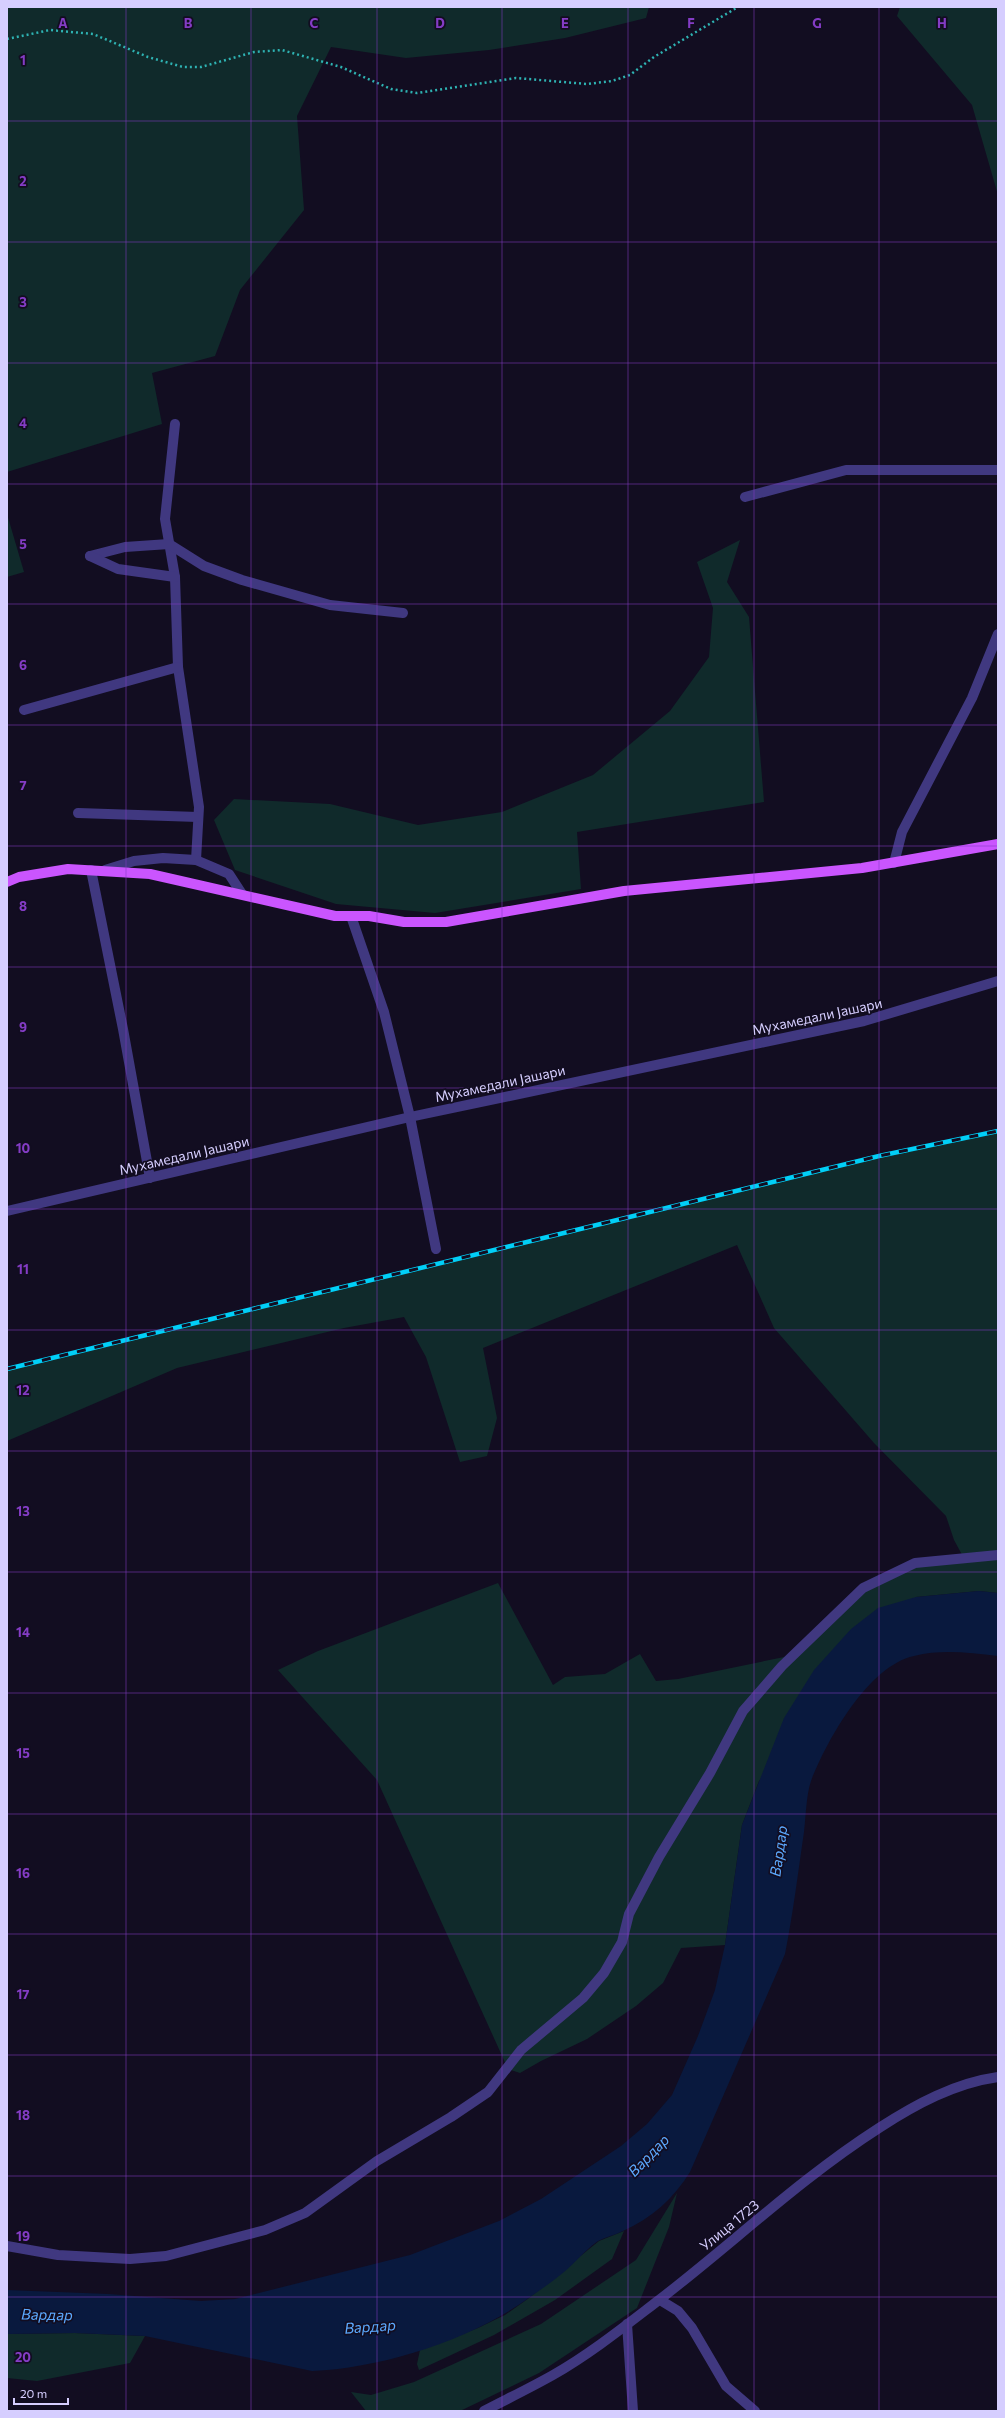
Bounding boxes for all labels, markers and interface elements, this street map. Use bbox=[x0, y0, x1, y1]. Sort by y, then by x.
text: A bbox=[58, 15, 68, 31]
text: B bbox=[184, 15, 193, 31]
text: C bbox=[310, 15, 319, 31]
text: D bbox=[435, 15, 445, 31]
text: E bbox=[561, 15, 569, 31]
text: F bbox=[687, 15, 695, 31]
text: G bbox=[812, 15, 822, 31]
text: H bbox=[937, 15, 947, 31]
text: 1 bbox=[20, 52, 26, 68]
text: 2 bbox=[19, 173, 27, 189]
text: 3 bbox=[19, 294, 27, 310]
text: 4 bbox=[19, 415, 27, 431]
text: 5 bbox=[19, 536, 27, 552]
text: 6 bbox=[19, 657, 27, 673]
text: 7 bbox=[19, 777, 27, 793]
text: 8 bbox=[19, 898, 27, 914]
street label: Мухамедали Јашари bbox=[750, 994, 884, 1038]
text: 9 bbox=[19, 1019, 27, 1035]
street label: Мухамедали Јашари bbox=[433, 1061, 567, 1105]
street label: Мухамедали Јашари bbox=[117, 1132, 251, 1178]
text: 10 bbox=[16, 1140, 31, 1156]
text: 11 bbox=[17, 1261, 29, 1277]
text: 12 bbox=[16, 1382, 30, 1398]
text: 13 bbox=[16, 1503, 30, 1519]
text: 14 bbox=[16, 1624, 30, 1640]
text: 15 bbox=[16, 1745, 30, 1761]
water label: Вардар bbox=[765, 1824, 791, 1878]
text: 16 bbox=[16, 1865, 30, 1881]
text: 17 bbox=[16, 1986, 30, 2002]
text: 18 bbox=[16, 2107, 30, 2123]
water label: Вардар bbox=[624, 2130, 673, 2180]
street label: Улица 1723 bbox=[696, 2196, 762, 2254]
text: 19 bbox=[16, 2228, 30, 2244]
water label: Вардар bbox=[21, 2305, 73, 2323]
water label: Вардар bbox=[344, 2315, 397, 2337]
text: 20 bbox=[15, 2349, 31, 2365]
scale bar bbox=[14, 2380, 68, 2406]
text: 20 m bbox=[20, 2386, 47, 2400]

